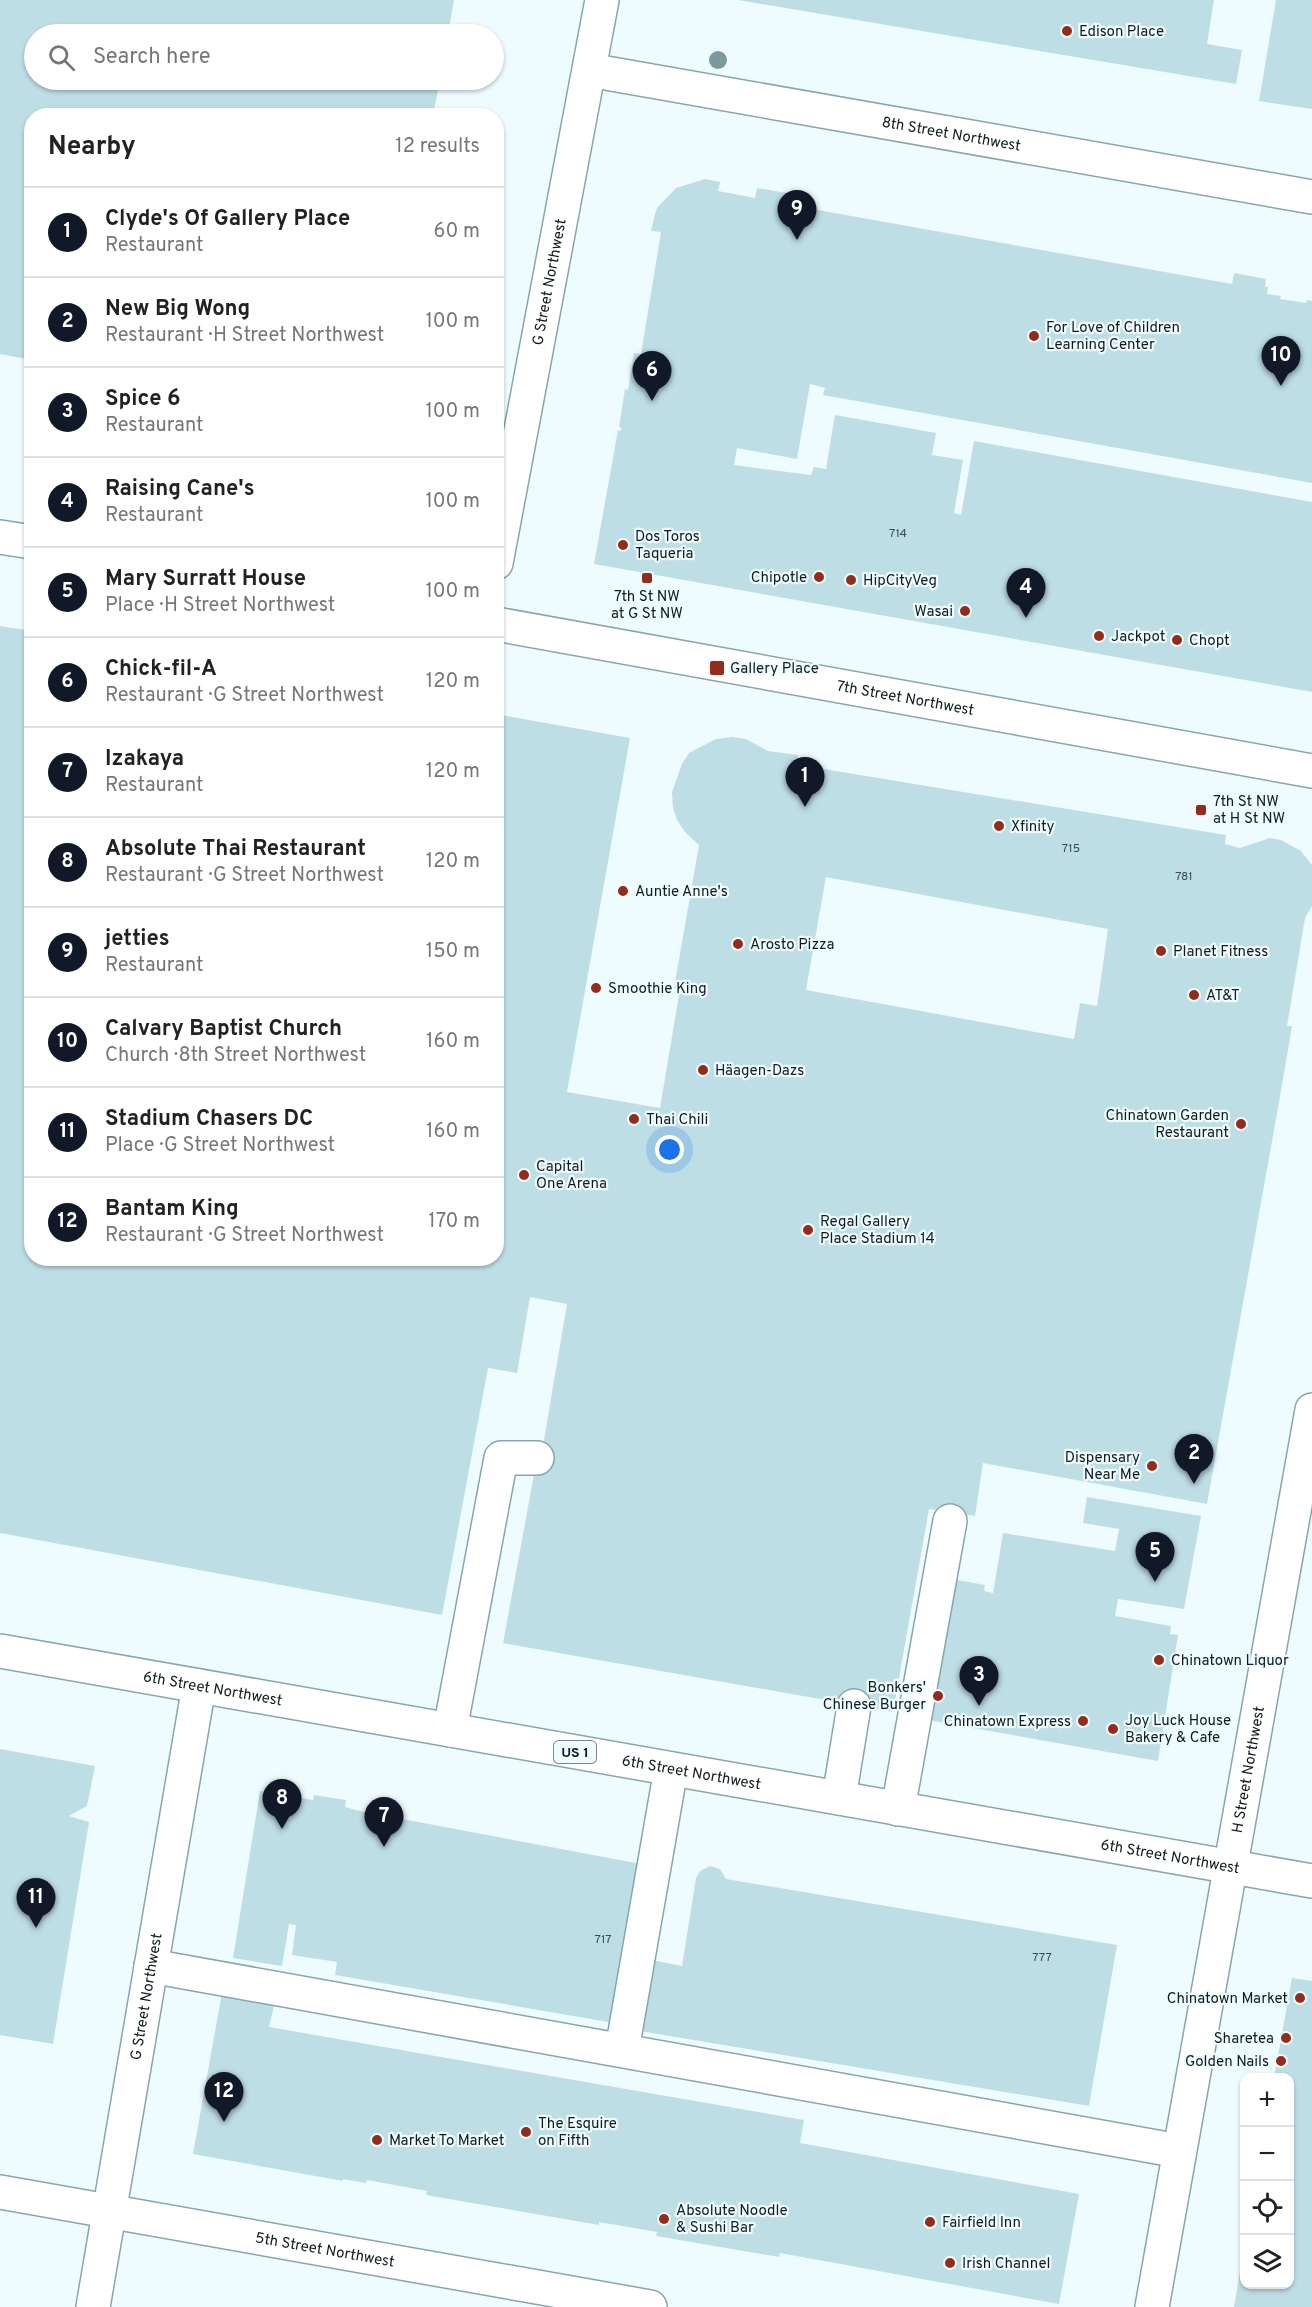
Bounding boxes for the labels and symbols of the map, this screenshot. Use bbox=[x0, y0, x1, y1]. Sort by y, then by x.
place label: Edison Place bbox=[1079, 23, 1164, 42]
marker: Edison Place bbox=[1060, 24, 1074, 38]
street label: 8th Street Northwest bbox=[880, 114, 1022, 157]
pin: 9 bbox=[778, 190, 816, 240]
street label: G Street Northwest bbox=[529, 217, 572, 347]
place label: For Love of Children Learning Center bbox=[1046, 319, 1180, 355]
marker: For Love of Children Learning Center bbox=[1027, 329, 1041, 343]
pin: 10 bbox=[1262, 336, 1300, 386]
pin: 6 bbox=[632, 352, 672, 401]
house number: 714 bbox=[889, 526, 907, 542]
place label: Dos Toros Taqueria bbox=[635, 528, 700, 564]
marker: Dos Toros Taqueria bbox=[616, 538, 630, 552]
pin: 4 bbox=[1006, 568, 1046, 618]
place label: Chipotle bbox=[751, 569, 807, 588]
marker: Chipotle bbox=[812, 570, 826, 584]
marker: 7th St NW at G St NW bbox=[640, 571, 654, 585]
place label: HipCityVeg bbox=[863, 572, 937, 591]
marker: HipCityVeg bbox=[844, 573, 858, 587]
place label: 7th St NW at G St NW bbox=[611, 588, 683, 624]
place label: Wasai bbox=[914, 603, 953, 622]
marker: Wasai bbox=[958, 604, 972, 618]
place label: Jackpot bbox=[1111, 628, 1165, 647]
marker: Jackpot bbox=[1092, 629, 1106, 643]
place label: Chopt bbox=[1189, 632, 1230, 651]
marker: Chopt bbox=[1170, 633, 1184, 647]
marker: Gallery Place bbox=[708, 659, 726, 677]
place label: Gallery Place bbox=[730, 660, 819, 679]
street label: 7th Street Northwest bbox=[835, 678, 975, 721]
pin: 1 bbox=[786, 758, 824, 807]
place label: 7th St NW at H St NW bbox=[1213, 793, 1285, 829]
marker: 7th St NW at H St NW bbox=[1194, 803, 1208, 817]
place label: Xfinity bbox=[1011, 818, 1054, 837]
marker: Xfinity bbox=[992, 819, 1006, 833]
house number: 715 bbox=[1062, 841, 1080, 857]
house number: 781 bbox=[1175, 869, 1193, 885]
place label: Auntie Anne's bbox=[635, 883, 728, 902]
marker: Auntie Anne's bbox=[616, 884, 630, 898]
place label: Arosto Pizza bbox=[750, 936, 834, 955]
marker: Arosto Pizza bbox=[731, 937, 745, 951]
place label: Planet Fitness bbox=[1173, 943, 1268, 962]
marker: Planet Fitness bbox=[1154, 944, 1168, 958]
place label: Smoothie King bbox=[608, 980, 707, 999]
marker: Smoothie King bbox=[589, 981, 603, 995]
place label: AT&T bbox=[1206, 987, 1240, 1006]
marker: AT&T bbox=[1187, 988, 1201, 1002]
place label: Häagen-Dazs bbox=[715, 1062, 804, 1081]
marker: Häagen-Dazs bbox=[696, 1063, 710, 1077]
place label: Chinatown Garden Restaurant bbox=[1105, 1107, 1229, 1143]
place label: Thai Chili bbox=[646, 1111, 708, 1130]
marker: Thai Chili bbox=[627, 1112, 641, 1126]
marker: Chinatown Garden Restaurant bbox=[1234, 1117, 1248, 1131]
your location bbox=[655, 1135, 684, 1164]
place label: Capital One Arena bbox=[536, 1158, 607, 1194]
marker: Capital One Arena bbox=[517, 1168, 531, 1182]
place label: Regal Gallery Place Stadium 14 bbox=[820, 1213, 935, 1249]
marker: Regal Gallery Place Stadium 14 bbox=[801, 1223, 815, 1237]
pin: 2 bbox=[1174, 1434, 1214, 1484]
place label: Dispensary Near Me bbox=[1065, 1449, 1140, 1485]
marker: Dispensary Near Me bbox=[1145, 1459, 1159, 1473]
pin: 5 bbox=[1136, 1532, 1174, 1582]
place label: Chinatown Liquor bbox=[1171, 1652, 1289, 1671]
marker: Chinatown Liquor bbox=[1152, 1653, 1166, 1667]
pin: 3 bbox=[960, 1656, 998, 1706]
street label: 6th Street Northwest bbox=[141, 1668, 284, 1711]
place label: Bonkers' Chinese Burger bbox=[823, 1679, 926, 1715]
marker: Bonkers' Chinese Burger bbox=[931, 1689, 945, 1703]
street label: H Street Northwest bbox=[1229, 1705, 1270, 1835]
place label: Joy Luck House Bakery & Cafe bbox=[1125, 1712, 1231, 1748]
place label: Chinatown Express bbox=[944, 1713, 1071, 1732]
marker: Chinatown Express bbox=[1076, 1714, 1090, 1728]
marker: Joy Luck House Bakery & Cafe bbox=[1106, 1722, 1120, 1736]
road number: US 1 bbox=[554, 1741, 596, 1763]
street label: 6th Street Northwest bbox=[620, 1752, 762, 1795]
pin: 8 bbox=[262, 1780, 302, 1829]
pin: 7 bbox=[364, 1798, 404, 1847]
street label: 6th Street Northwest bbox=[1099, 1836, 1241, 1879]
pin: 11 bbox=[16, 1878, 56, 1928]
street label: G Street Northwest bbox=[127, 1932, 168, 2062]
house number: 717 bbox=[594, 1932, 612, 1948]
house number: 777 bbox=[1032, 1950, 1052, 1966]
place label: Chinatown Market bbox=[1167, 1990, 1288, 2009]
marker: Chinatown Market bbox=[1293, 1991, 1307, 2005]
place label: Sharetea bbox=[1214, 2030, 1274, 2049]
marker: Sharetea bbox=[1279, 2031, 1293, 2045]
place label: Golden Nails bbox=[1185, 2053, 1269, 2072]
marker: Golden Nails bbox=[1274, 2054, 1288, 2068]
pin: 12 bbox=[204, 2072, 244, 2122]
place label: The Esquire on Fifth bbox=[538, 2115, 617, 2151]
marker: The Esquire on Fifth bbox=[519, 2125, 533, 2139]
place label: Market To Market bbox=[389, 2132, 504, 2151]
marker: Market To Market bbox=[370, 2133, 384, 2147]
place label: Absolute Noodle & Sushi Bar bbox=[676, 2202, 788, 2238]
marker: Absolute Noodle & Sushi Bar bbox=[657, 2212, 671, 2226]
place label: Fairfield Inn bbox=[942, 2214, 1021, 2233]
marker: Fairfield Inn bbox=[923, 2215, 937, 2229]
street label: 5th Street Northwest bbox=[253, 2229, 396, 2273]
place label: Irish Channel bbox=[962, 2255, 1050, 2274]
marker: Irish Channel bbox=[943, 2256, 957, 2270]

